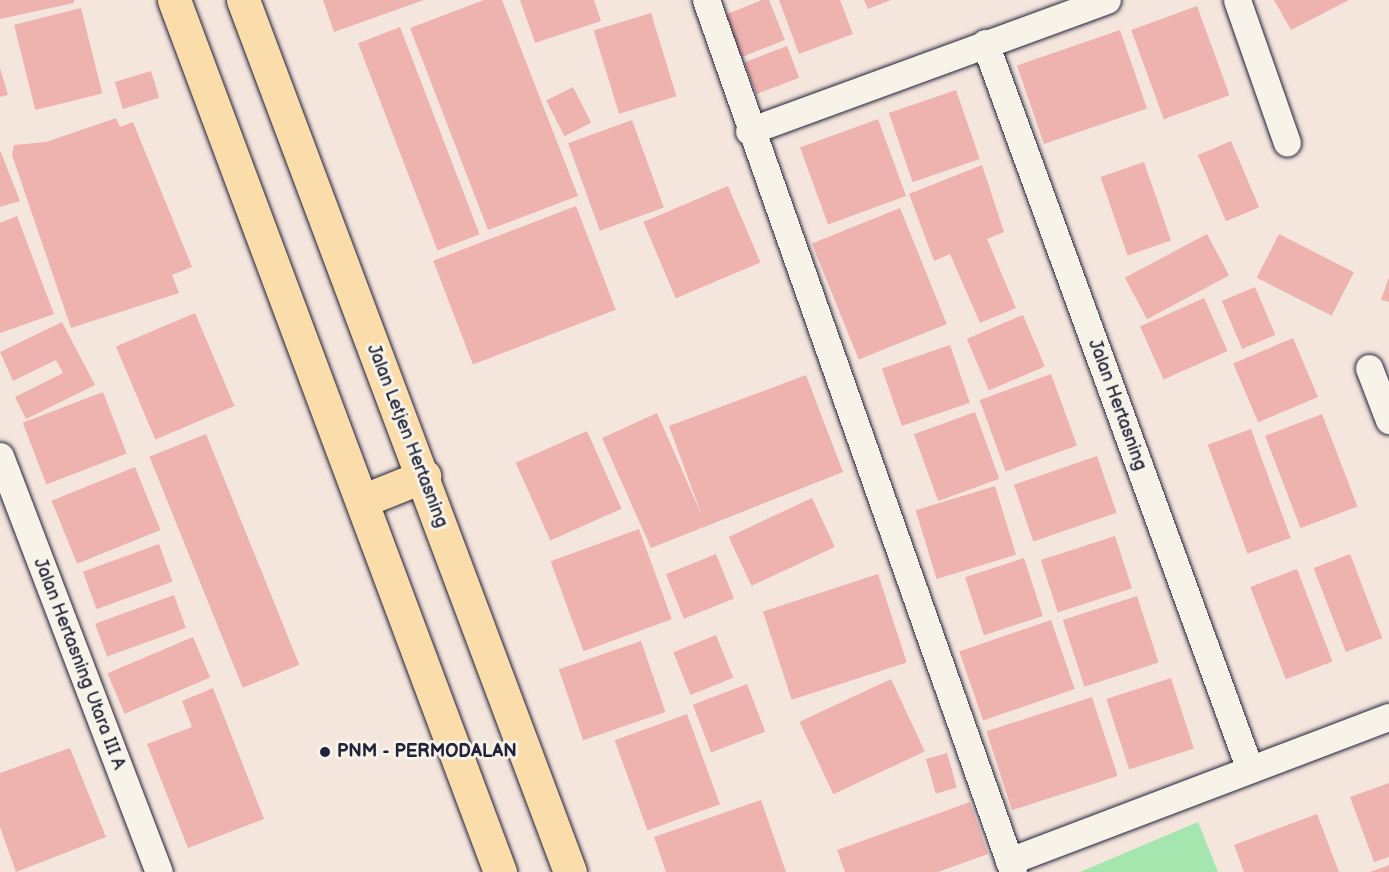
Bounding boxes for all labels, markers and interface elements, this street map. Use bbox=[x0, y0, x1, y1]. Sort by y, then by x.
street label: Jalan Hertasning bbox=[1083, 337, 1151, 473]
street label: Jalan Letjen Hertasning bbox=[362, 341, 452, 531]
street label: Jalan Hertasning Utara III A bbox=[29, 555, 129, 773]
place label: PNM - PERMODALAN bbox=[337, 741, 517, 763]
marker: PNM - PERMODALAN bbox=[318, 745, 332, 759]

